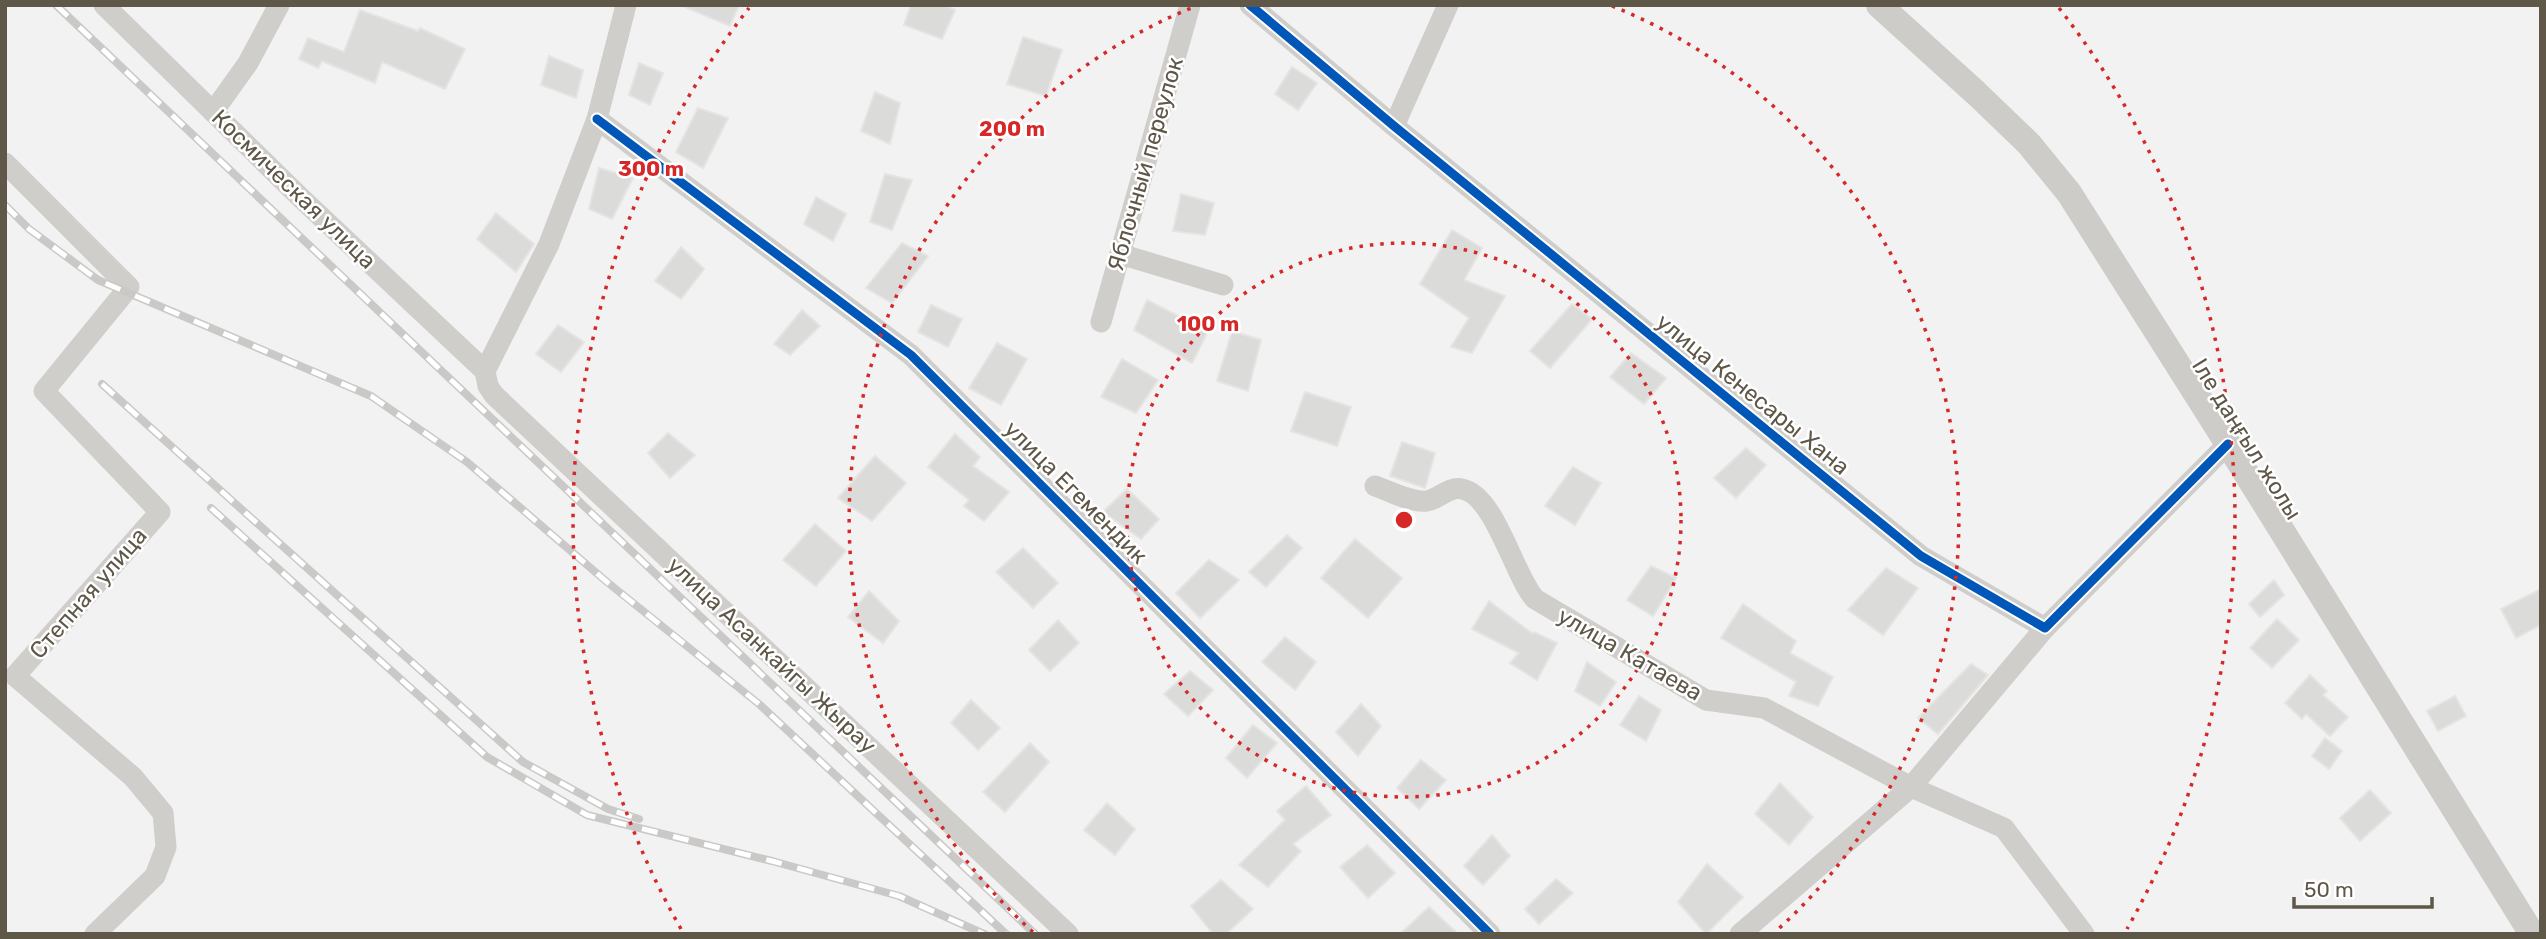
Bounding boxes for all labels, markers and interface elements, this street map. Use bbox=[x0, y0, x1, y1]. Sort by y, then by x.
street label: Яблочный переулок bbox=[1101, 54, 1189, 274]
street label: Космическая улица bbox=[206, 103, 382, 275]
text: 200 m bbox=[979, 116, 1045, 141]
text: 300 m bbox=[618, 156, 684, 181]
street label: улица Кенесары Хана bbox=[1651, 307, 1855, 481]
text: 100 m bbox=[1177, 311, 1239, 336]
street label: Іле даңғыл жолы bbox=[2186, 353, 2308, 525]
street label: улица Егемендик bbox=[999, 415, 1153, 569]
centre of rings bbox=[1392, 508, 1416, 532]
street label: Степная улица bbox=[23, 522, 153, 664]
street label: улица Асанкайгы Жырау bbox=[662, 551, 882, 759]
street label: улица Катаева bbox=[1553, 601, 1707, 707]
scale bar bbox=[2294, 866, 2432, 910]
text: 50 m bbox=[2304, 877, 2354, 902]

